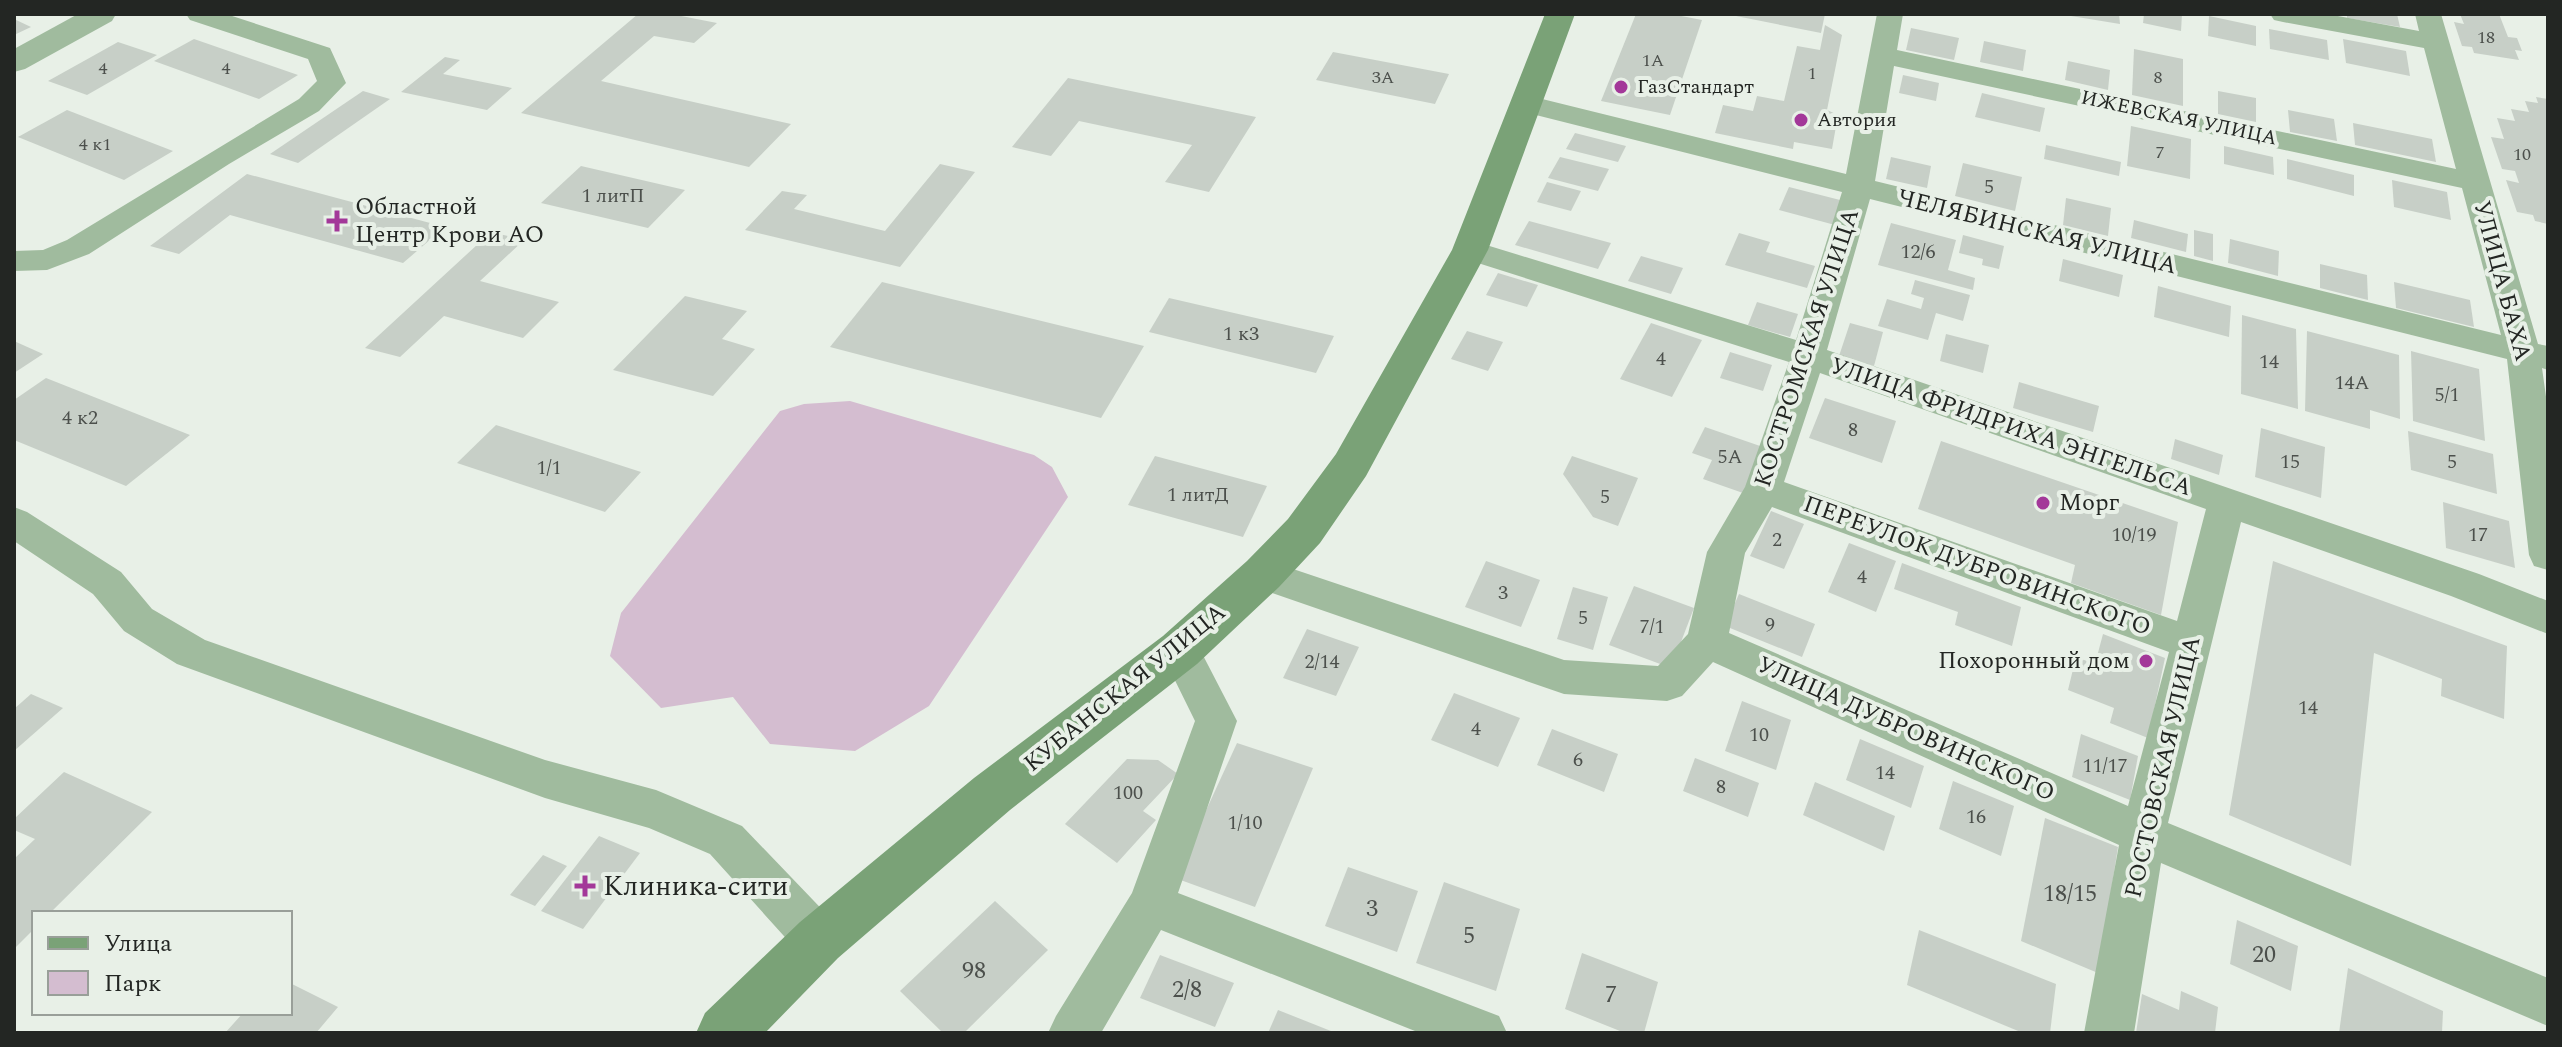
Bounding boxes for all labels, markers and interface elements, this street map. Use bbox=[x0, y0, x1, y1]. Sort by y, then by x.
house number: 18 bbox=[2477, 24, 2495, 51]
house number: 1А bbox=[1642, 47, 1664, 74]
house number: 4 bbox=[99, 55, 108, 82]
house number: 4 bbox=[222, 55, 231, 82]
house number: 1 bbox=[1808, 60, 1817, 87]
house number: 3А bbox=[1372, 64, 1394, 91]
house number: 8 bbox=[2154, 64, 2163, 91]
place label: ГазСтандарт bbox=[1637, 72, 1754, 102]
marker: ГазСтандарт bbox=[1612, 78, 1630, 96]
street label: ИЖЕВСКАЯ УЛИЦА bbox=[2078, 83, 2280, 153]
place label: Автория bbox=[1817, 105, 1897, 135]
marker: Автория bbox=[1792, 111, 1810, 129]
house number: 4 к1 bbox=[79, 131, 111, 158]
house number: 7 bbox=[2156, 139, 2165, 166]
house number: 10 bbox=[2513, 141, 2531, 168]
house number: 5 bbox=[1984, 172, 1994, 202]
street label: ЧЕЛЯБИНСКАЯ УЛИЦА bbox=[1893, 180, 2181, 284]
house number: 1 литП bbox=[581, 181, 645, 211]
place label: Областной Центр Крови АО bbox=[355, 189, 544, 253]
street label: УЛИЦА БАХА bbox=[2463, 197, 2541, 365]
street label: КОСТРОМСКАЯ УЛИЦА bbox=[1745, 204, 1869, 492]
marker: Областной Центр Крови АО bbox=[326, 210, 348, 232]
house number: 12/6 bbox=[1901, 237, 1936, 267]
house number: 1 к3 bbox=[1223, 319, 1259, 349]
house number: 4 bbox=[1656, 344, 1666, 374]
house number: 14 bbox=[2259, 347, 2279, 377]
street label: УЛИЦА ФРИДРИХА ЭНГЕЛЬСА bbox=[1825, 348, 2197, 506]
house number: 14А bbox=[2335, 368, 2370, 398]
house number: 5/1 bbox=[2435, 380, 2460, 410]
house number: 4 к2 bbox=[62, 403, 98, 433]
house number: 8 bbox=[1848, 415, 1858, 445]
house number: 5А bbox=[1718, 442, 1743, 472]
house number: 15 bbox=[2280, 447, 2300, 477]
house number: 5 bbox=[2447, 447, 2457, 477]
house number: 1/1 bbox=[537, 453, 562, 483]
house number: 1 литД bbox=[1167, 480, 1229, 510]
house number: 5 bbox=[1600, 482, 1610, 512]
place label: Морг bbox=[2059, 485, 2120, 521]
street label: ПЕРЕУЛОК ДУБРОВИНСКОГО bbox=[1798, 486, 2156, 646]
marker: Морг bbox=[2034, 494, 2052, 512]
house number: 10/19 bbox=[2112, 520, 2157, 550]
house number: 17 bbox=[2468, 520, 2488, 550]
house number: 2 bbox=[1772, 525, 1782, 555]
house number: 4 bbox=[1857, 562, 1867, 592]
house number: 3 bbox=[1498, 578, 1508, 608]
street label: КУБАНСКАЯ УЛИЦА bbox=[1016, 595, 1234, 781]
house number: 5 bbox=[1578, 603, 1588, 633]
house number: 9 bbox=[1765, 610, 1775, 640]
house number: 7/1 bbox=[1640, 612, 1665, 642]
street label: РОСТОВСКАЯ УЛИЦА bbox=[2115, 633, 2211, 901]
place label: Похоронный дом bbox=[1938, 643, 2130, 679]
house number: 2/14 bbox=[1305, 647, 1340, 677]
street label: УЛИЦА ДУБРОВИНСКОГО bbox=[1751, 647, 2061, 811]
marker: Похоронный дом bbox=[2137, 652, 2155, 670]
house number: 14 bbox=[2298, 693, 2318, 723]
house number: 4 bbox=[1471, 714, 1481, 744]
house number: 10 bbox=[1749, 720, 1769, 750]
house number: 6 bbox=[1573, 745, 1583, 775]
house number: 11/17 bbox=[2083, 751, 2128, 781]
house number: 14 bbox=[1875, 758, 1895, 788]
house number: 8 bbox=[1716, 772, 1726, 802]
house number: 100 bbox=[1113, 778, 1143, 808]
house number: 16 bbox=[1966, 802, 1986, 832]
house number: 1/10 bbox=[1228, 808, 1263, 838]
place label: Клиника-сити bbox=[603, 865, 788, 908]
marker: Клиника-сити bbox=[574, 875, 596, 897]
house number: 18/15 bbox=[2043, 876, 2097, 912]
house number: 3 bbox=[1366, 891, 1378, 927]
legend bbox=[32, 911, 292, 1015]
house number: 5 bbox=[1463, 918, 1475, 954]
text: Улица bbox=[104, 926, 172, 962]
house number: 20 bbox=[2252, 937, 2276, 973]
house number: 98 bbox=[962, 953, 986, 989]
text: Парк bbox=[104, 966, 161, 1002]
house number: 2/8 bbox=[1172, 972, 1202, 1008]
house number: 7 bbox=[1605, 977, 1617, 1013]

